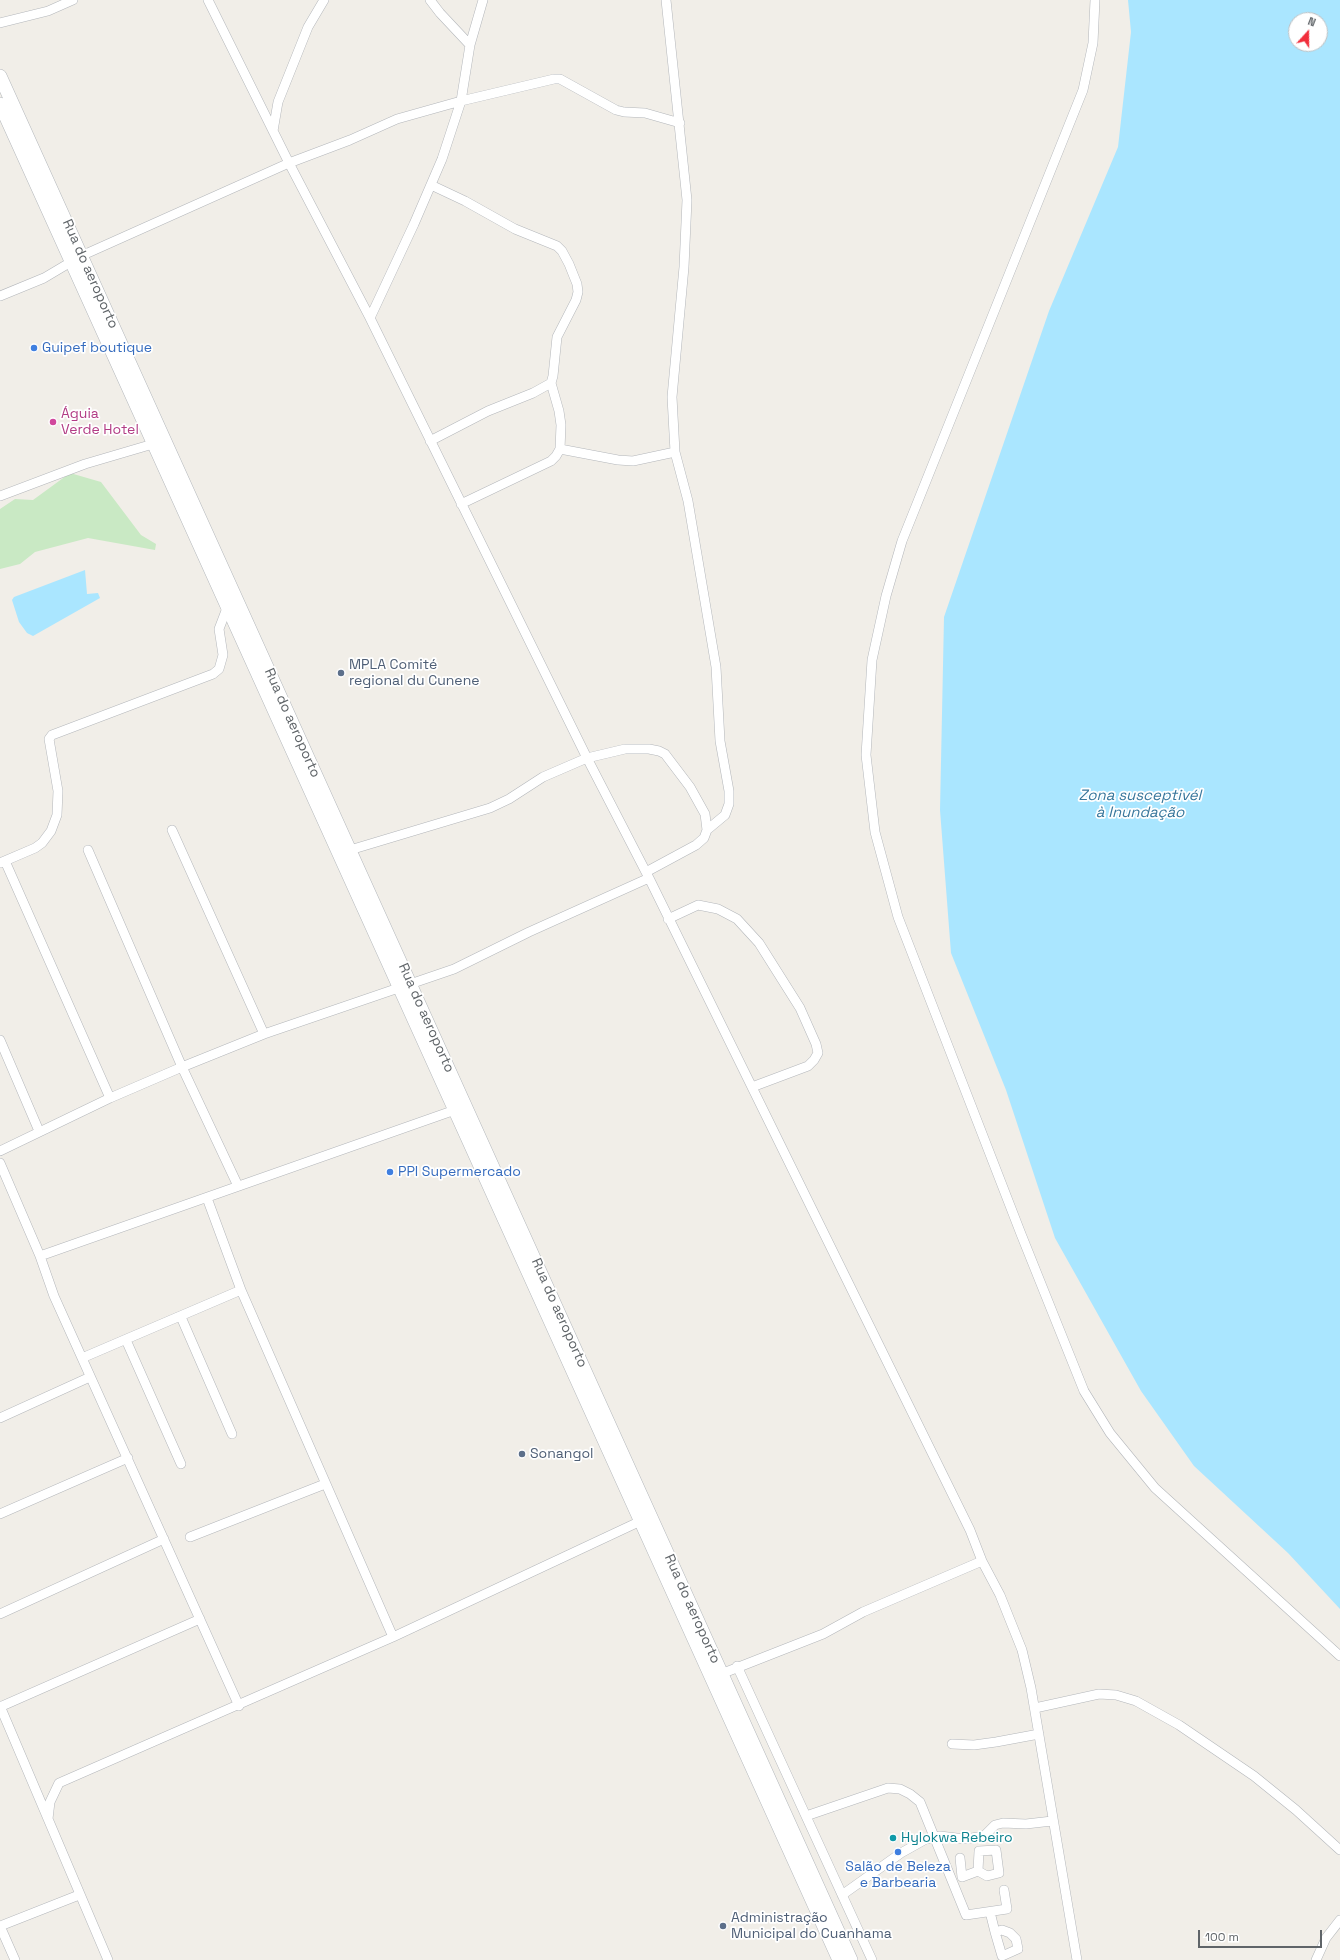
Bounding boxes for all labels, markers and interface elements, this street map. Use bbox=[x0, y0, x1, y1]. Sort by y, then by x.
north arrow bbox=[1288, 12, 1328, 52]
text: N bbox=[1306, 14, 1318, 30]
street label: Rua do aeroporto bbox=[58, 217, 122, 331]
place label: Guipef boutique bbox=[42, 340, 152, 356]
marker: Guipef boutique bbox=[29, 343, 39, 353]
place label: Águia Verde Hotel bbox=[61, 406, 139, 438]
marker: Águia Verde Hotel bbox=[48, 417, 58, 427]
place label: MPLA Comité regional du Cunene bbox=[349, 657, 480, 690]
street label: Rua do aeroporto bbox=[260, 666, 324, 780]
marker: MPLA Comité regional du Cunene bbox=[336, 668, 346, 678]
water label: Zona susceptivél à Inundação bbox=[1079, 787, 1201, 822]
street label: Rua do aeroporto bbox=[394, 961, 458, 1075]
place label: PPI Supermercado bbox=[398, 1164, 521, 1180]
marker: PPI Supermercado bbox=[385, 1167, 395, 1177]
street label: Rua do aeroporto bbox=[527, 1256, 591, 1370]
place label: Sonangol bbox=[530, 1446, 594, 1462]
marker: Sonangol bbox=[517, 1449, 527, 1459]
street label: Rua do aeroporto bbox=[660, 1552, 724, 1666]
place label: Hylokwa Rebeiro bbox=[901, 1830, 1013, 1846]
marker: Hylokwa Rebeiro bbox=[888, 1833, 898, 1843]
marker: Salão de Beleza e Barbearia bbox=[893, 1847, 903, 1857]
place label: Salão de Beleza e Barbearia bbox=[845, 1859, 951, 1892]
place label: Administração Municipal do Cuanhama bbox=[731, 1910, 892, 1942]
marker: Administração Municipal do Cuanhama bbox=[718, 1921, 728, 1931]
scale bar bbox=[1200, 1922, 1324, 1948]
text: 100 m bbox=[1205, 1929, 1239, 1945]

